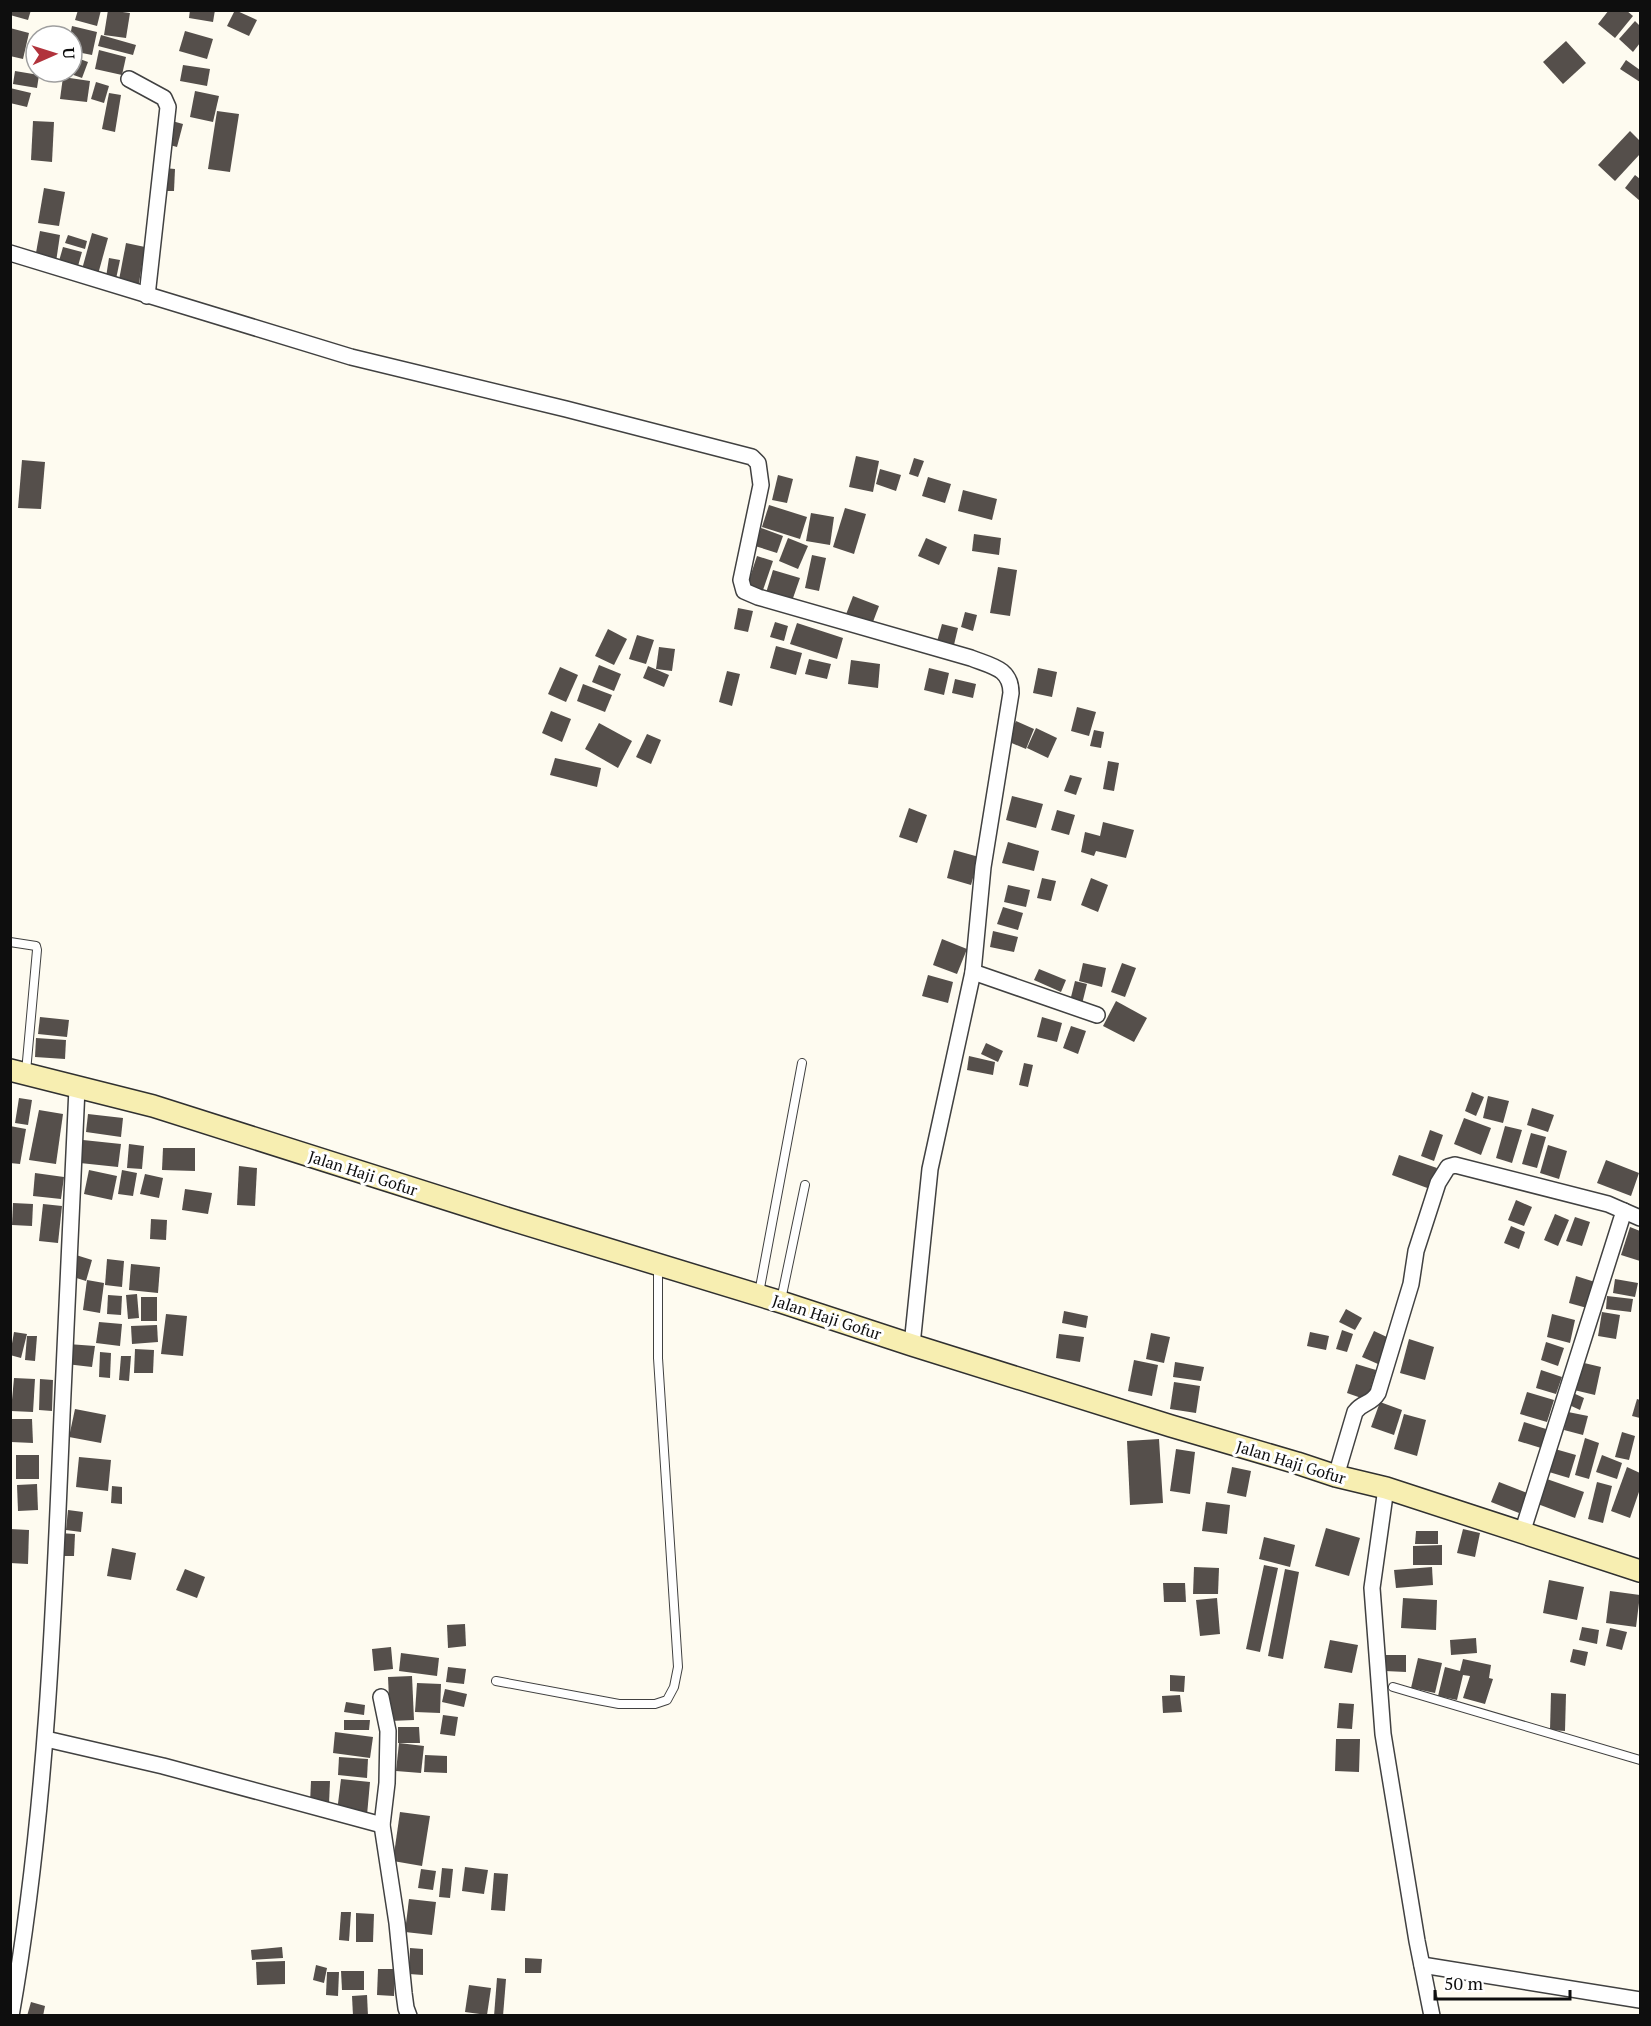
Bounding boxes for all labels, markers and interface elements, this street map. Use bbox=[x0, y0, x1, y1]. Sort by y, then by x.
north arrow bbox=[24, 24, 84, 84]
text: U bbox=[58, 47, 80, 60]
street label: Jalan Haji Gofur bbox=[306, 1145, 421, 1201]
street label: Jalan Haji Gofur bbox=[770, 1289, 885, 1345]
street label: Jalan Haji Gofur bbox=[1233, 1435, 1349, 1489]
scale bar bbox=[1435, 1963, 1570, 2001]
text: 50 m bbox=[1444, 1971, 1484, 1995]

